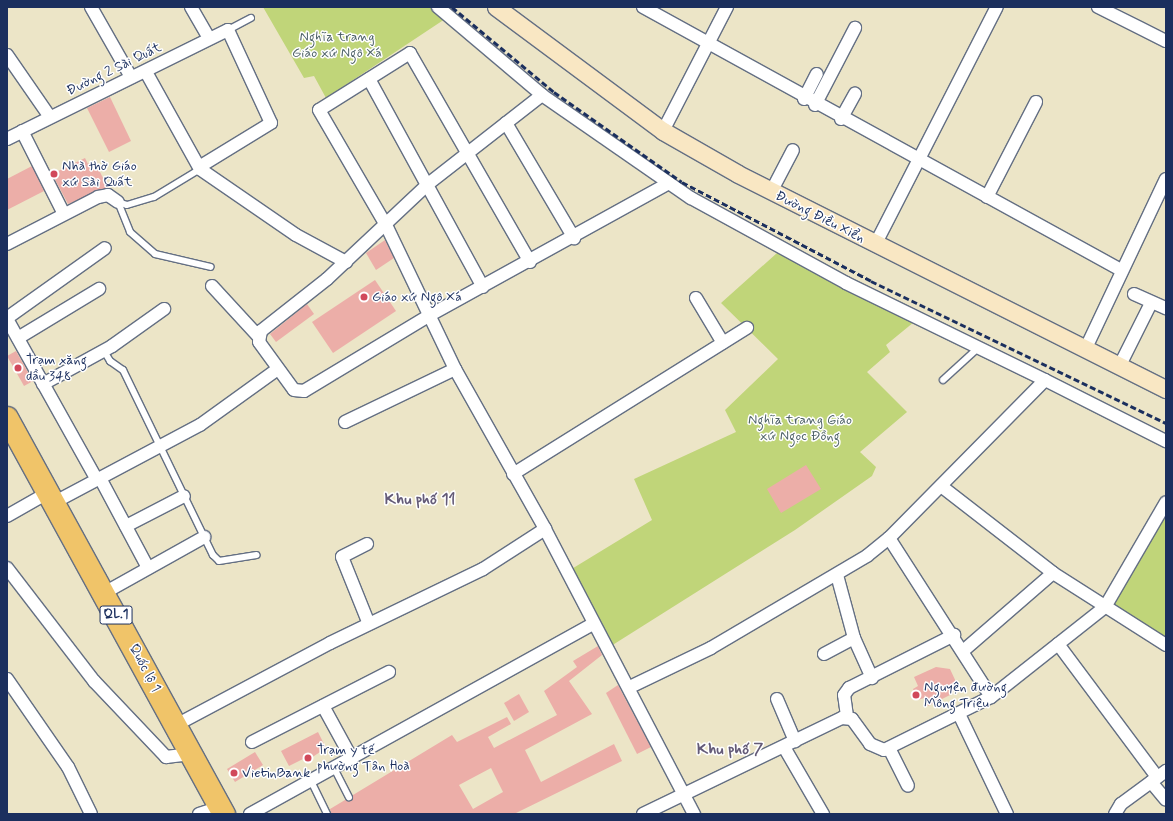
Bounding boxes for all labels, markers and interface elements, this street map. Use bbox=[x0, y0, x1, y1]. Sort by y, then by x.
park label: Nghĩa trang Giáo xứ Ngô Xá bbox=[292, 29, 382, 62]
street label: Đường 2 Sài Quất bbox=[63, 38, 165, 100]
place label: Nhà thờ Giáo xứ Sài Quất bbox=[62, 158, 137, 190]
marker: Nhà thờ Giáo xứ Sài Quất bbox=[49, 169, 59, 179]
street label: Đường Điều Xiển bbox=[772, 187, 868, 247]
place label: Giáo xứ Ngô Xá bbox=[372, 289, 462, 305]
marker: Giáo xứ Ngô Xá bbox=[359, 292, 369, 302]
place label: Trạm xăng dầu 348 bbox=[26, 352, 88, 384]
marker: Trạm xăng dầu 348 bbox=[13, 363, 23, 373]
park label: Nghĩa trang Giáo xứ Ngọc Đồng bbox=[748, 412, 852, 444]
district label: Khu phố 11 bbox=[384, 490, 456, 510]
road number: QL.1 bbox=[99, 604, 133, 626]
street label: Quốc lộ 1 bbox=[125, 641, 165, 695]
place label: Nguyện đường Mông Triệu bbox=[924, 679, 1007, 712]
marker: Nguyện đường Mông Triệu bbox=[911, 690, 921, 700]
district label: Khu phố 7 bbox=[696, 740, 764, 760]
place label: Trạm y tế phường Tân Hoà bbox=[317, 742, 410, 774]
marker: Trạm y tế phường Tân Hoà bbox=[302, 752, 314, 764]
place label: VietinBank bbox=[242, 765, 310, 781]
marker: VietinBank bbox=[229, 768, 239, 778]

